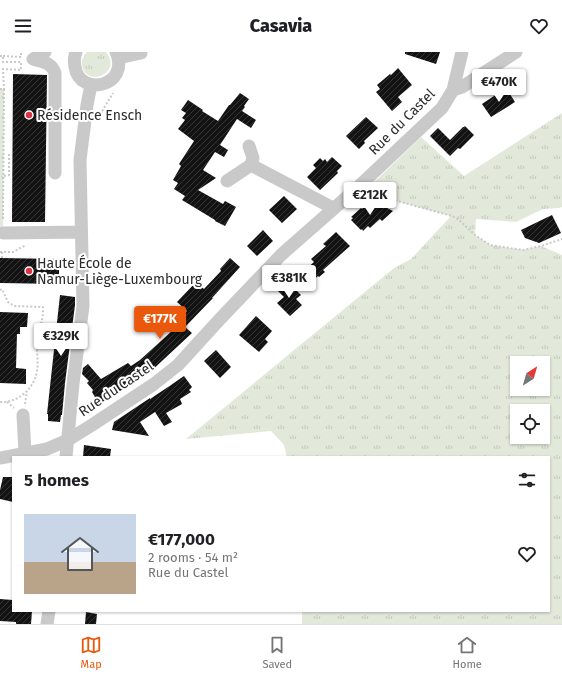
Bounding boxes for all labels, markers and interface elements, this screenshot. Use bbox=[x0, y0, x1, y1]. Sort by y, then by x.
icon: menu bbox=[12, 15, 34, 37]
text: Casavia bbox=[250, 15, 312, 37]
icon: heart bbox=[528, 15, 550, 37]
pin: €470K bbox=[471, 69, 527, 103]
text: €470K bbox=[481, 74, 517, 89]
street label: Rue du Castel bbox=[365, 85, 439, 159]
place label: Résidence Ensch bbox=[37, 107, 142, 124]
marker: Résidence Ensch bbox=[24, 110, 34, 120]
pin: €212K bbox=[342, 182, 398, 216]
text: €212K bbox=[353, 187, 387, 202]
place label: Haute École de Namur-Liège-Luxembourg bbox=[37, 254, 203, 288]
pin: €381K bbox=[261, 265, 317, 299]
marker: Haute École de Namur-Liège-Luxembourg bbox=[24, 266, 34, 276]
text: €381K bbox=[271, 270, 307, 285]
pin: €177K bbox=[132, 306, 188, 340]
text: €177K bbox=[143, 311, 177, 326]
pin: €329K bbox=[33, 323, 89, 357]
text: €329K bbox=[43, 328, 79, 343]
north arrow bbox=[510, 356, 550, 396]
map controls bbox=[510, 356, 550, 444]
street label: Rue du Castel bbox=[75, 358, 157, 420]
button: locate bbox=[510, 404, 550, 444]
icon: filters bbox=[516, 469, 538, 491]
text: 5 homes bbox=[24, 470, 89, 491]
text: €177,000 bbox=[148, 529, 215, 550]
icon: home bbox=[56, 530, 104, 578]
icon: heart bbox=[516, 543, 538, 565]
text: 2 rooms · 54 m² bbox=[148, 550, 238, 565]
text: Rue du Castel bbox=[148, 565, 228, 580]
tab: Map bbox=[80, 634, 102, 671]
tab: Saved bbox=[262, 634, 292, 671]
tab: Home bbox=[453, 634, 482, 671]

